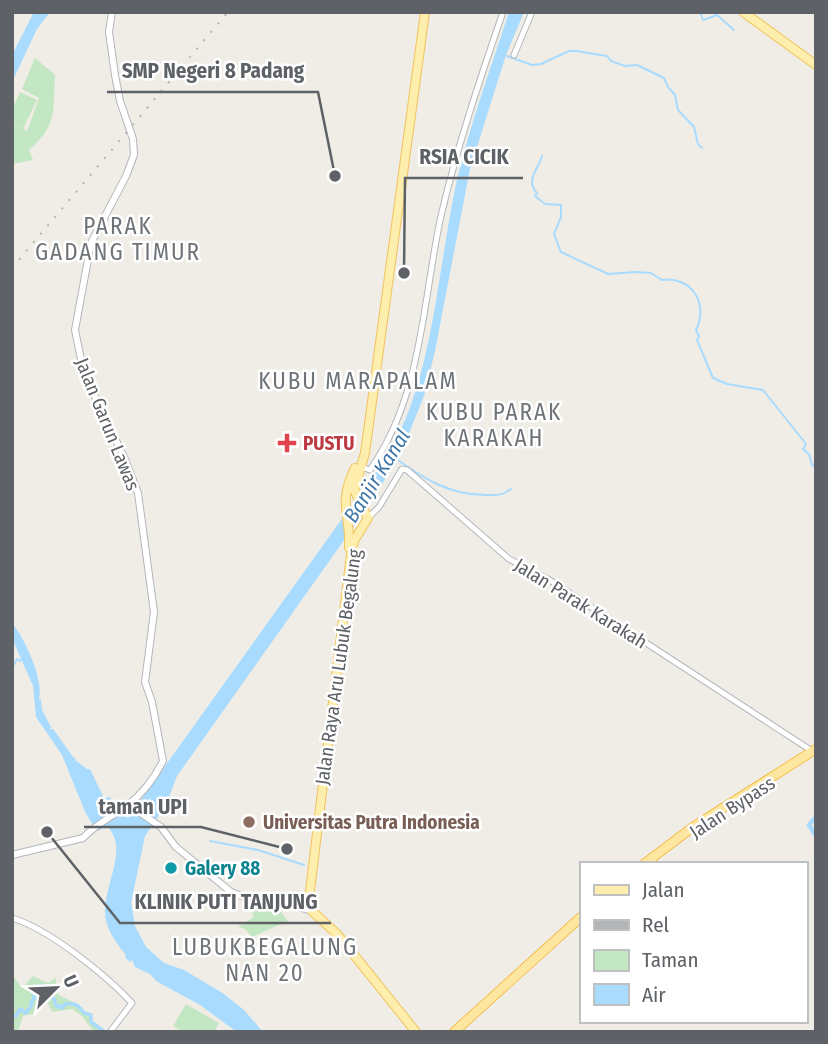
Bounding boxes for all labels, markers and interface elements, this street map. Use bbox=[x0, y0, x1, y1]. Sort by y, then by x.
callout: SMP Negeri 8 Padang bbox=[107, 50, 318, 92]
text: SMP Negeri 8 Padang bbox=[122, 58, 305, 84]
callout: RSIA CICIK bbox=[405, 136, 523, 178]
text: RSIA CICIK bbox=[419, 144, 510, 170]
district label: PARAK GADANG TIMUR bbox=[35, 212, 201, 266]
street label: Jalan Garun Lawas bbox=[70, 354, 145, 494]
district label: KUBU MARAPALAM bbox=[258, 367, 458, 395]
district label: KUBU PARAK KARAKAH bbox=[426, 398, 562, 452]
water label: Banjir Kanal bbox=[338, 424, 416, 528]
place label: PUSTU bbox=[303, 432, 354, 455]
marker: PUSTU bbox=[277, 433, 297, 453]
street label: Jalan Raya Aru Lubuk Begalung bbox=[311, 548, 366, 787]
street label: Jalan Parak Karakah bbox=[510, 553, 651, 654]
street label: Jalan Bypass bbox=[685, 771, 779, 843]
callout: taman UPI bbox=[84, 785, 201, 827]
text: taman UPI bbox=[99, 794, 187, 820]
place label: Universitas Putra Indonesia bbox=[263, 811, 480, 834]
marker: Universitas Putra Indonesia bbox=[241, 814, 257, 830]
place label: Galery 88 bbox=[185, 857, 260, 880]
marker: Galery 88 bbox=[163, 860, 179, 876]
legend bbox=[580, 862, 807, 1023]
text: Jalan bbox=[642, 877, 685, 903]
callout: KLINIK PUTI TANJUNG bbox=[120, 881, 331, 923]
text: KLINIK PUTI TANJUNG bbox=[134, 889, 318, 915]
text: Rel bbox=[642, 912, 670, 938]
district label: LUBUKBEGALUNG NAN 20 bbox=[172, 933, 358, 987]
text: Taman bbox=[642, 947, 698, 973]
north arrow bbox=[21, 953, 91, 1023]
text: U bbox=[58, 972, 84, 991]
text: Air bbox=[642, 982, 666, 1008]

